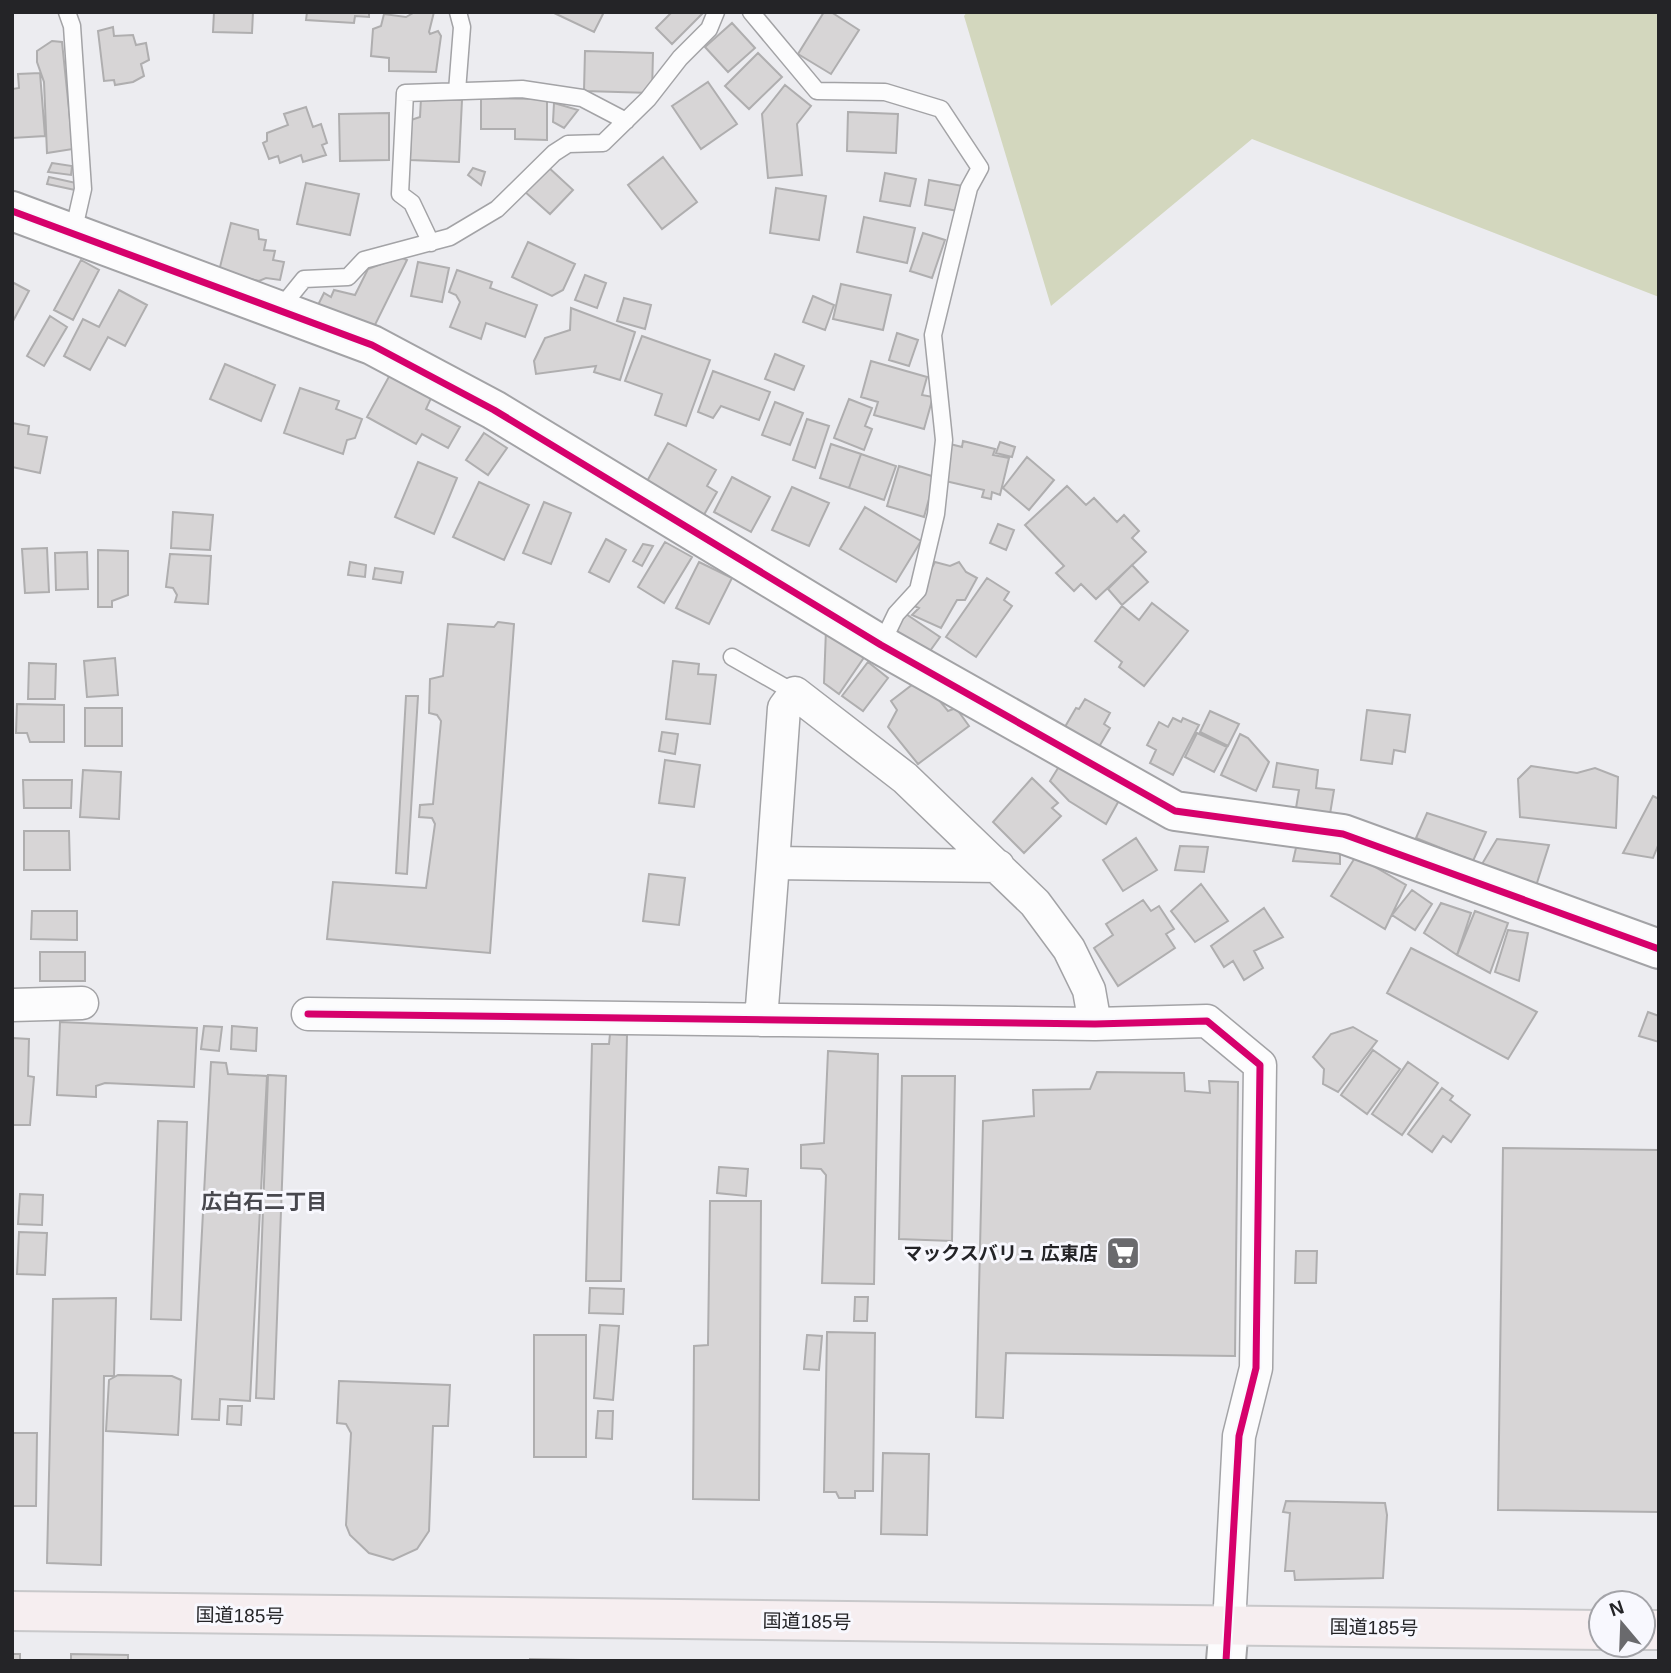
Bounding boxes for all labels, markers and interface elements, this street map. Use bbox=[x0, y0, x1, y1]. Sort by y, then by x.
district label: 広白石二丁目 bbox=[201, 1190, 327, 1213]
supermarket icon: マックスバリュ 広東店 bbox=[1104, 1234, 1142, 1272]
place label: マックスバリュ 広東店 bbox=[903, 1243, 1098, 1264]
north arrow bbox=[1587, 1589, 1657, 1659]
text: N bbox=[1607, 1596, 1627, 1621]
street label: 国道185号 bbox=[195, 1604, 285, 1627]
street label: 国道185号 bbox=[762, 1610, 852, 1633]
street label: 国道185号 bbox=[1329, 1616, 1419, 1639]

